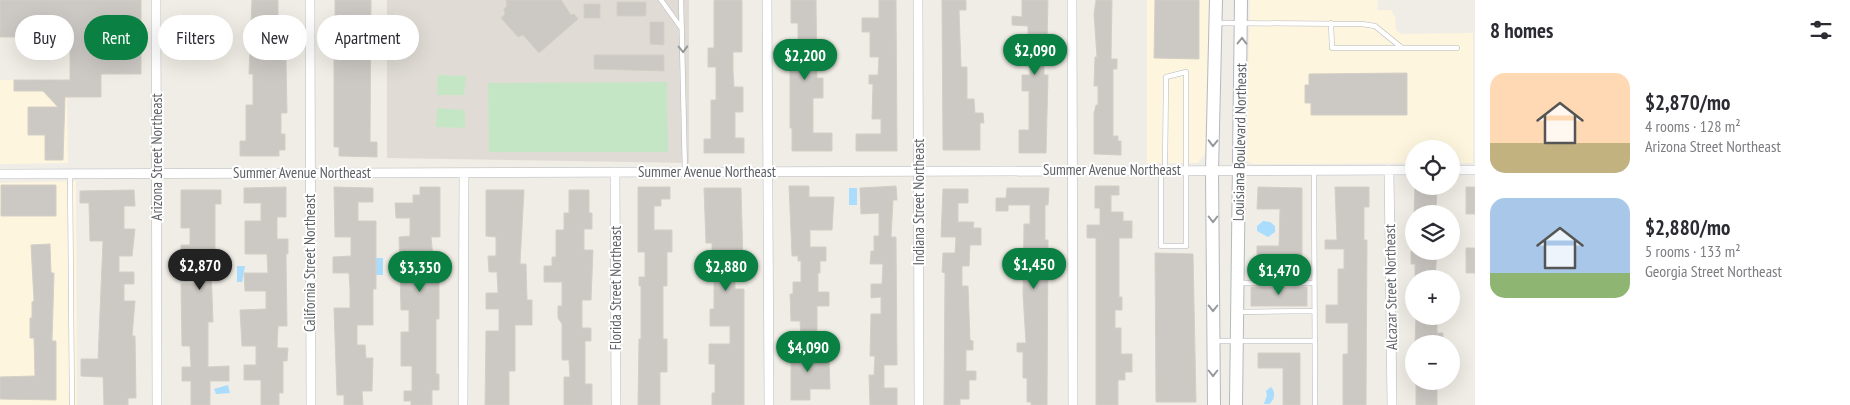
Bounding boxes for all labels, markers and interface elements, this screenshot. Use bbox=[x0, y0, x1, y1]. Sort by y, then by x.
chip: Buy bbox=[15, 15, 74, 60]
chip: Rent bbox=[84, 15, 148, 60]
chip: Filters bbox=[158, 15, 233, 60]
chip: New bbox=[243, 15, 307, 60]
chip: Apartment bbox=[317, 15, 419, 60]
icon: filters bbox=[1807, 16, 1835, 44]
text: 8 homes bbox=[1490, 17, 1553, 44]
pin: $2,090 bbox=[994, 34, 1076, 76]
one-way arrow bbox=[1237, 37, 1247, 45]
pin: $2,200 bbox=[764, 38, 846, 81]
text: $2,090 bbox=[1014, 40, 1056, 60]
one-way arrow bbox=[678, 45, 689, 53]
text: $2,200 bbox=[784, 45, 826, 65]
street label: Louisiana Boulevard Northeast bbox=[1229, 63, 1250, 221]
text: $2,870/mo bbox=[1645, 89, 1730, 116]
street label: Arizona Street Northeast bbox=[147, 93, 166, 221]
icon: home bbox=[1530, 93, 1590, 153]
text: 4 rooms · 128 m² bbox=[1645, 116, 1741, 136]
text: Arizona Street Northeast bbox=[1645, 136, 1781, 156]
street label: Indiana Street Northeast bbox=[909, 139, 928, 265]
one-way arrow bbox=[1208, 140, 1218, 147]
map controls bbox=[1405, 140, 1460, 390]
button: locate bbox=[1405, 140, 1460, 195]
street label: Summer Avenue Northeast bbox=[1043, 160, 1181, 179]
street label: Summer Avenue Northeast bbox=[638, 162, 776, 181]
street label: Summer Avenue Northeast bbox=[233, 163, 371, 182]
street label: California Street Northeast bbox=[300, 194, 319, 332]
button: layers bbox=[1405, 205, 1460, 260]
text: $2,880/mo bbox=[1645, 214, 1730, 241]
one-way arrow bbox=[1208, 216, 1218, 224]
icon: home bbox=[1530, 218, 1590, 278]
street label: Alcazar Street Northeast bbox=[1380, 224, 1401, 350]
street label: Florida Street Northeast bbox=[606, 226, 625, 350]
text: 5 rooms · 133 m² bbox=[1645, 241, 1741, 261]
pin: $2,870 bbox=[159, 248, 241, 291]
pin: $1,450 bbox=[993, 248, 1075, 290]
pin: $3,350 bbox=[379, 250, 461, 293]
pin: $2,880 bbox=[685, 250, 767, 292]
text: $1,450 bbox=[1013, 254, 1055, 274]
pin: $1,470 bbox=[1238, 254, 1320, 296]
text: $2,870 bbox=[179, 255, 221, 275]
text: $2,880 bbox=[705, 256, 747, 276]
text: $3,350 bbox=[399, 257, 441, 277]
text: $1,470 bbox=[1258, 260, 1300, 280]
text: Georgia Street Northeast bbox=[1645, 261, 1782, 281]
button: + bbox=[1405, 270, 1460, 325]
one-way arrow bbox=[1208, 304, 1218, 312]
pin: $4,090 bbox=[767, 330, 849, 373]
button: − bbox=[1405, 335, 1460, 390]
text: $4,090 bbox=[787, 337, 829, 357]
one-way arrow bbox=[1208, 370, 1218, 377]

